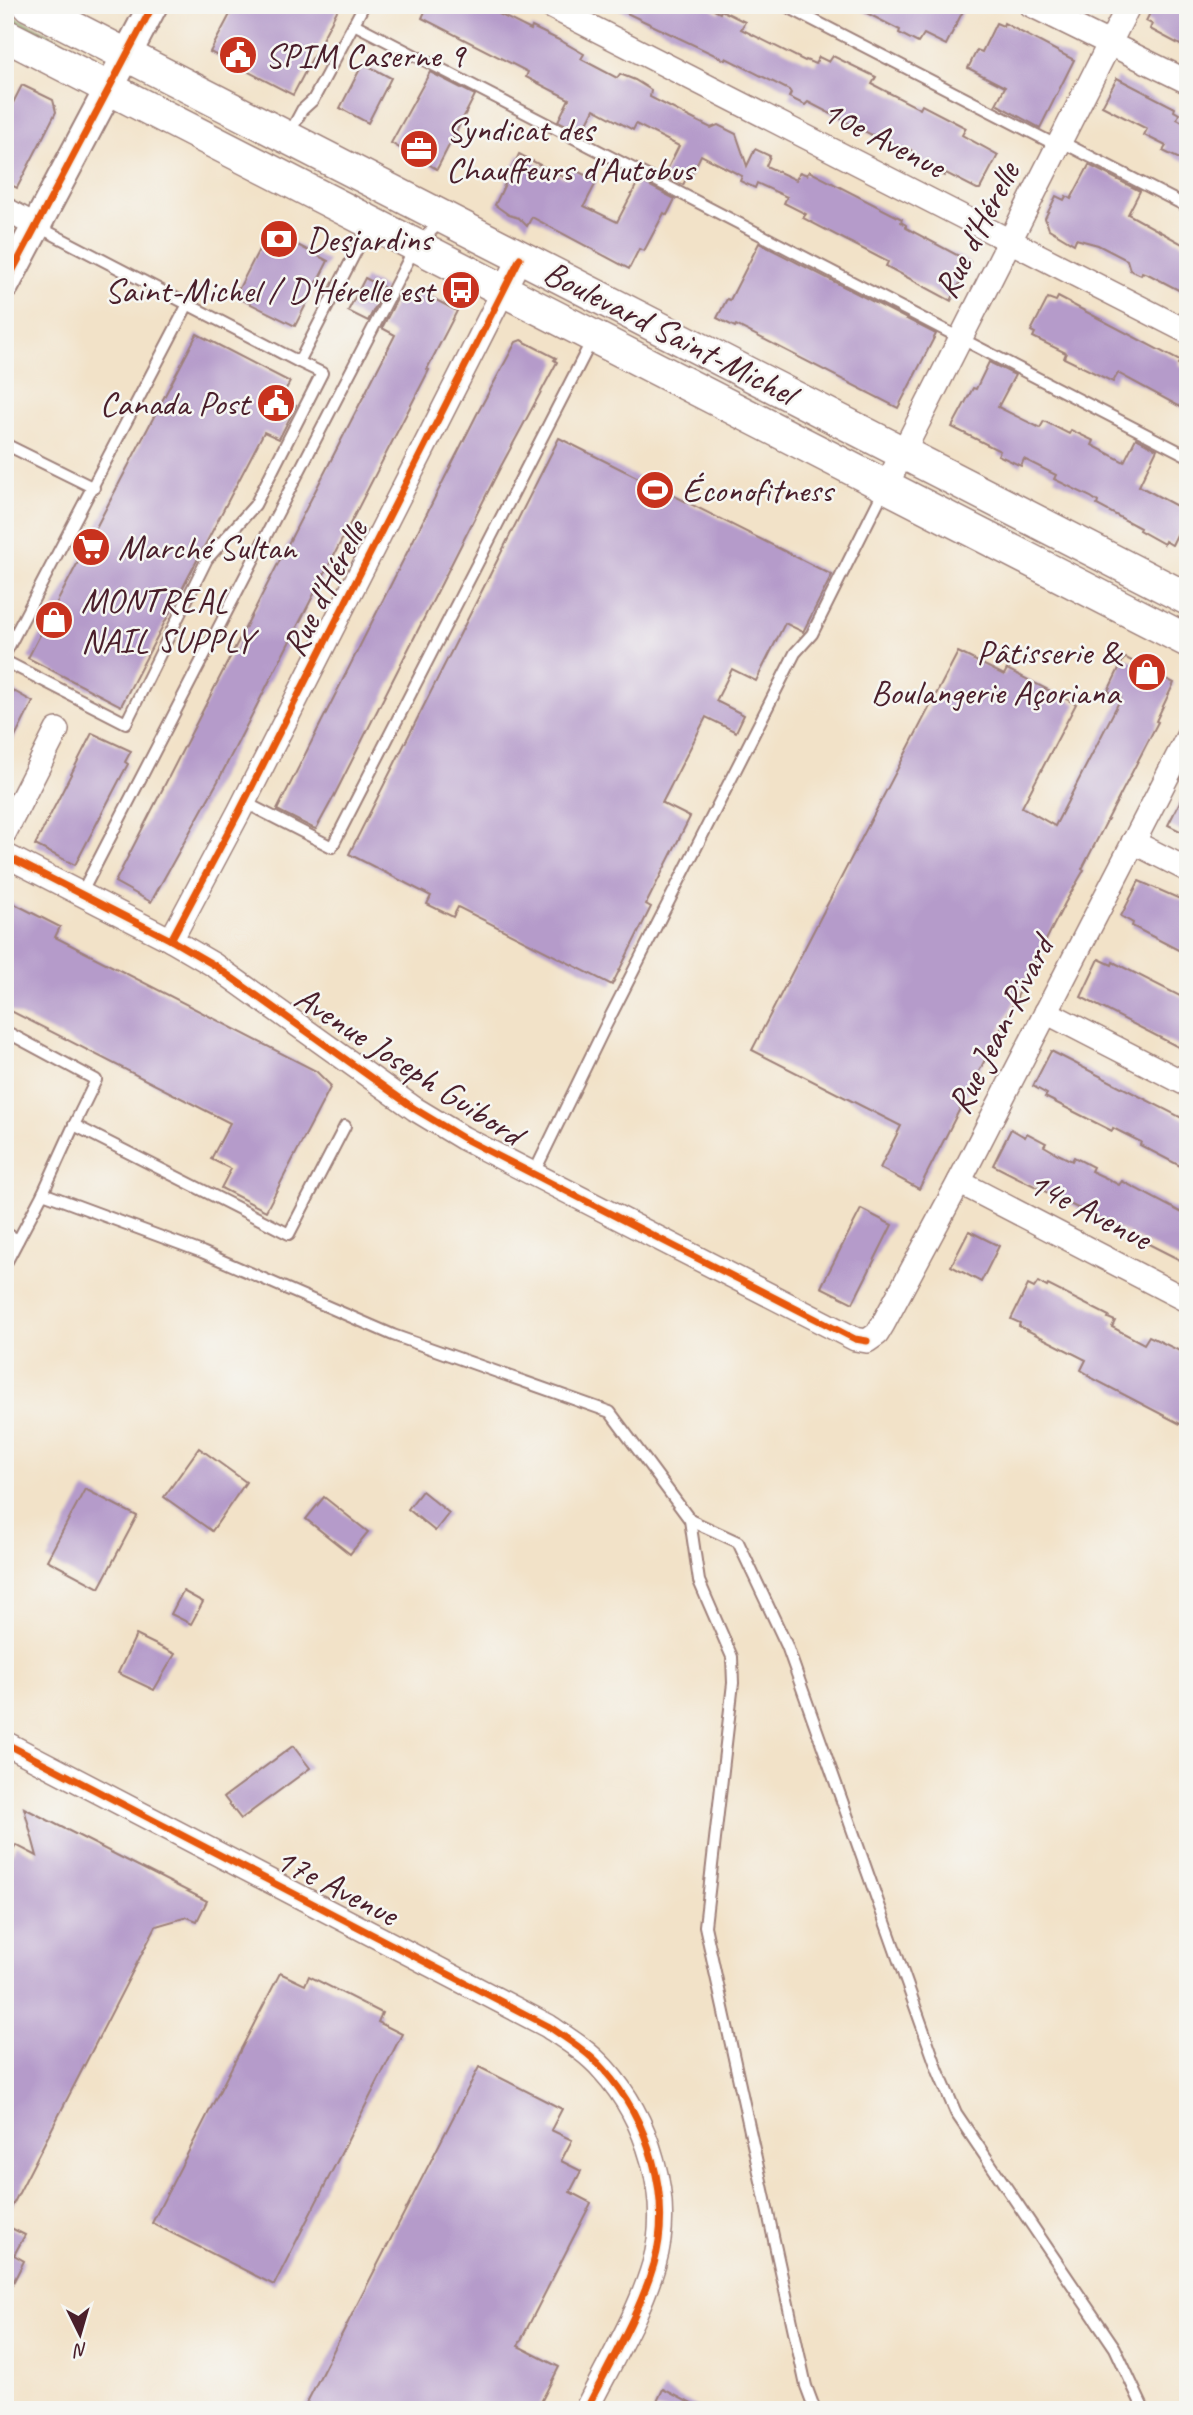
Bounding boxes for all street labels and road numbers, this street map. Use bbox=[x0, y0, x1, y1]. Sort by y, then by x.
street label: 10e Avenue bbox=[815, 88, 955, 190]
street label: Rue d'Hérelle bbox=[923, 152, 1031, 306]
street label: Boulevard Saint-Michel bbox=[536, 250, 809, 418]
street label: Rue d'Hérelle bbox=[271, 510, 379, 664]
street label: Rue Jean-Rivard bbox=[937, 924, 1067, 1121]
street label: Avenue Joseph Guibord bbox=[286, 975, 536, 1159]
street label: 14e Avenue bbox=[1021, 1160, 1161, 1262]
street label: 17e Avenue bbox=[268, 1836, 408, 1938]

